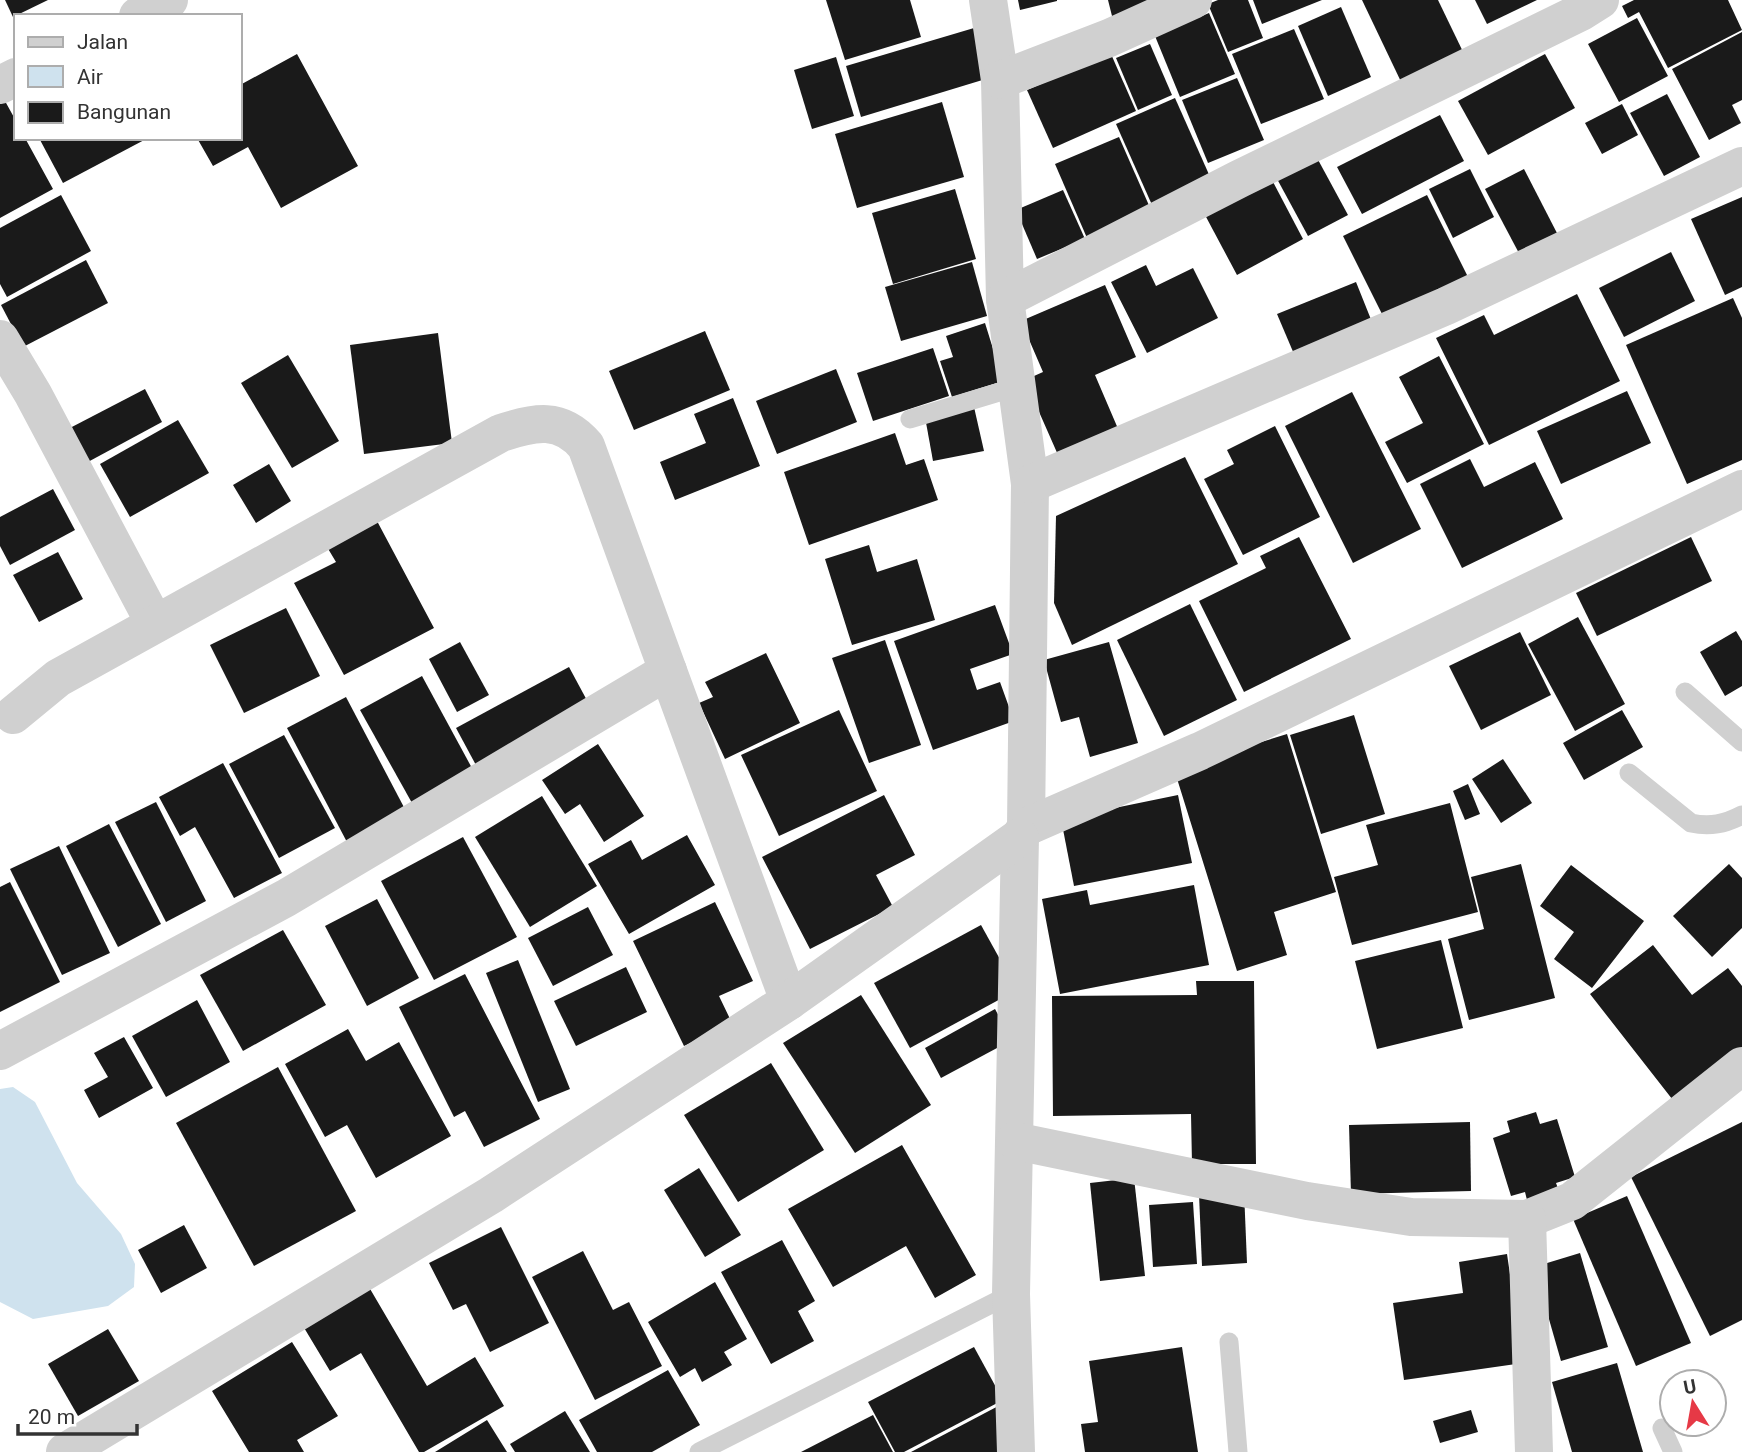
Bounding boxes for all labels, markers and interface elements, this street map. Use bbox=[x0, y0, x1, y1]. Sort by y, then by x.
legend bbox=[14, 14, 242, 140]
text: Jalan bbox=[77, 30, 128, 54]
text: Air bbox=[77, 65, 103, 89]
text: Bangunan bbox=[77, 100, 171, 124]
north arrow bbox=[1658, 1368, 1728, 1438]
text: U bbox=[1682, 1374, 1698, 1399]
scale bar bbox=[18, 1392, 136, 1436]
text: 20 m bbox=[28, 1405, 75, 1429]

